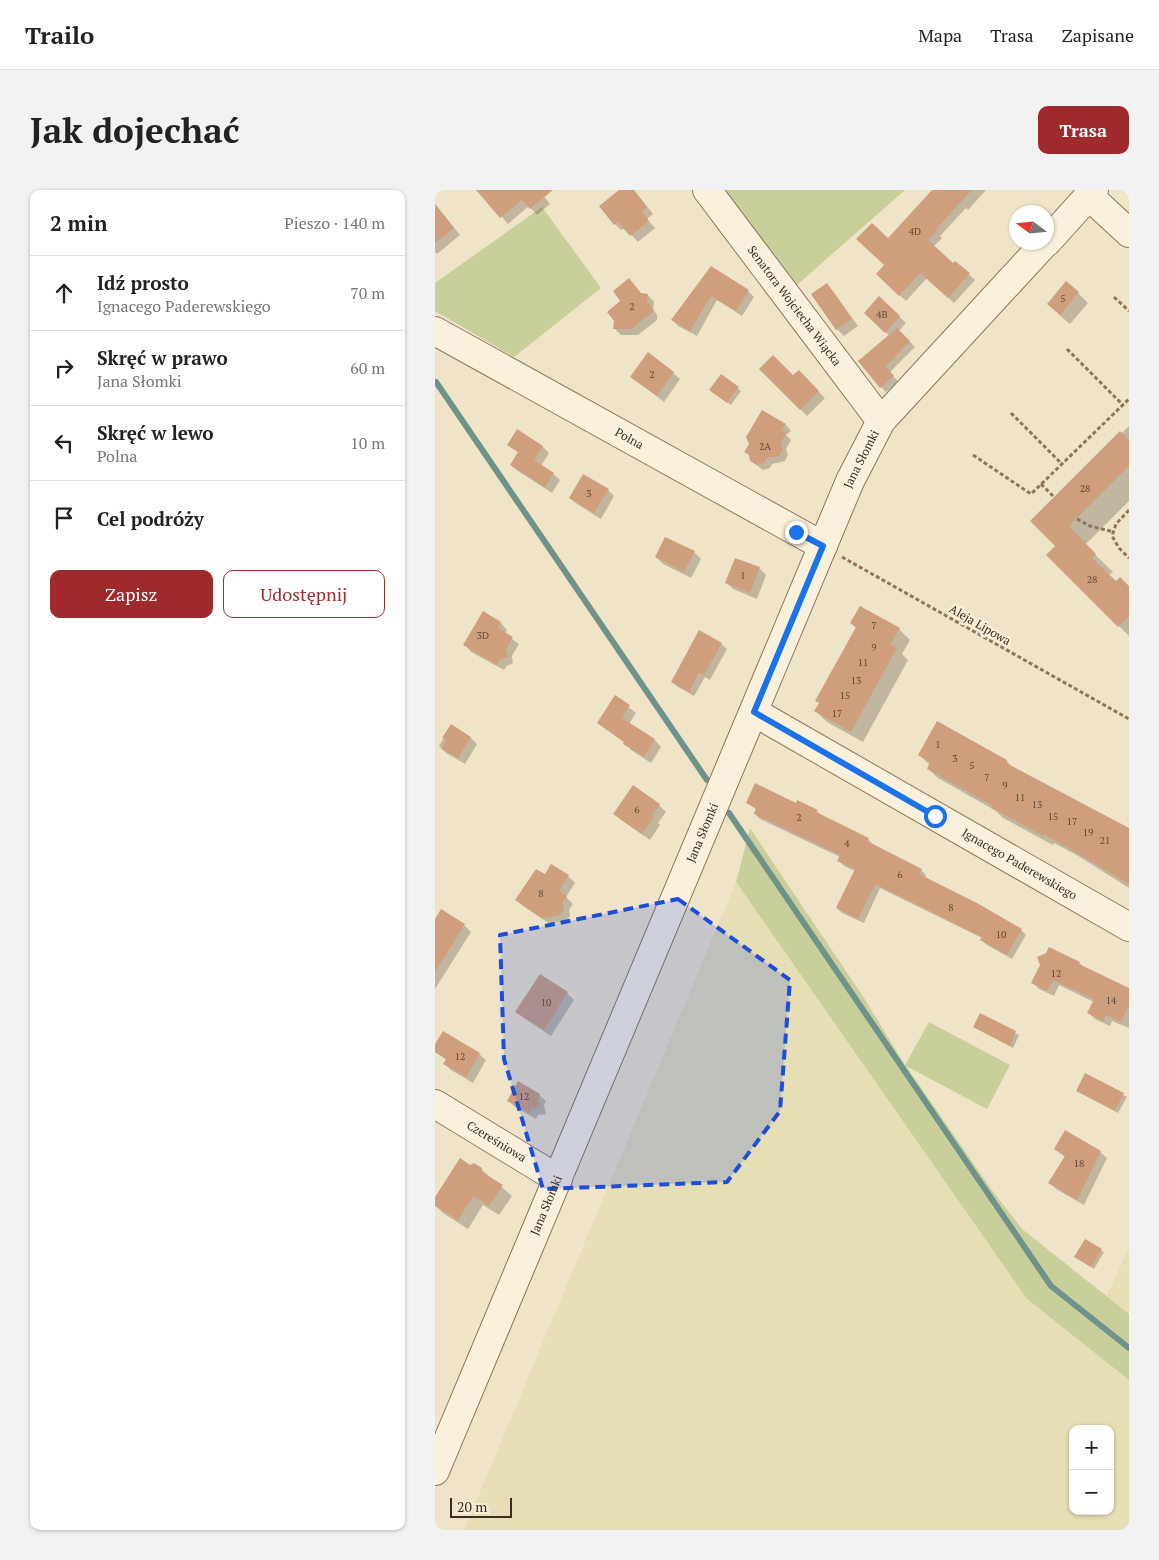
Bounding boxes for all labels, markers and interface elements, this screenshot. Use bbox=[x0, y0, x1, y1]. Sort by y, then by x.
text: Trailo bbox=[25, 19, 94, 51]
text: Mapa bbox=[918, 23, 962, 47]
text: Trasa bbox=[990, 23, 1034, 47]
text: Zapisane bbox=[1062, 23, 1134, 47]
button: Trasa bbox=[1038, 106, 1129, 154]
text: Jak dojechać bbox=[30, 107, 240, 153]
north arrow bbox=[1009, 205, 1054, 250]
text: 2 min bbox=[50, 209, 107, 237]
text: Pieszo · 140 m bbox=[284, 212, 385, 234]
house number: 4D bbox=[909, 225, 921, 238]
street label: Senatora Wojciecha Wiącka bbox=[745, 242, 845, 369]
text: Idź prosto bbox=[97, 270, 189, 295]
icon: ahead bbox=[50, 279, 78, 307]
text: 70 m bbox=[350, 282, 385, 304]
house number: 5 bbox=[1060, 292, 1066, 305]
text: Ignacego Paderewskiego bbox=[97, 295, 271, 317]
house number: 2 bbox=[629, 300, 635, 313]
house number: 4B bbox=[876, 308, 888, 321]
text: Skręć w prawo bbox=[97, 345, 228, 370]
icon: right bbox=[50, 354, 78, 382]
text: 60 m bbox=[350, 357, 385, 379]
house number: 2 bbox=[649, 368, 655, 381]
text: Jana Słomki bbox=[97, 370, 182, 392]
text: Skręć w lewo bbox=[97, 420, 214, 445]
street label: Polna bbox=[613, 424, 646, 452]
street label: Jana Słomki bbox=[840, 427, 882, 490]
icon: left bbox=[50, 429, 78, 457]
text: 10 m bbox=[350, 432, 385, 454]
house number: 2A bbox=[759, 440, 771, 453]
text: Polna bbox=[97, 445, 137, 467]
house number: 28 bbox=[1080, 482, 1090, 495]
house number: 3 bbox=[586, 487, 592, 500]
icon: arrive bbox=[50, 504, 78, 532]
text: Cel podróży bbox=[97, 506, 204, 531]
route end bbox=[785, 521, 808, 544]
house number: 1 bbox=[740, 569, 746, 582]
button: Zapisz bbox=[50, 570, 213, 618]
button: Udostępnij bbox=[223, 570, 385, 618]
house number: 28 bbox=[1087, 573, 1097, 586]
street label: Aleja Lipowa bbox=[947, 601, 1014, 648]
house number: 7 bbox=[871, 619, 877, 632]
house number: 3D bbox=[477, 629, 489, 642]
house number: 9 bbox=[871, 641, 877, 654]
house number: 11 bbox=[858, 656, 868, 669]
house number: 13 bbox=[851, 674, 861, 687]
house number: 15 bbox=[840, 689, 850, 702]
house number: 17 bbox=[832, 707, 842, 720]
house number: 1 bbox=[935, 738, 941, 751]
house number: 3 bbox=[952, 752, 958, 765]
house number: 5 bbox=[969, 759, 975, 772]
house number: 7 bbox=[984, 771, 990, 784]
house number: 9 bbox=[1002, 779, 1008, 792]
house number: 11 bbox=[1015, 791, 1025, 804]
house number: 13 bbox=[1032, 798, 1042, 811]
street label: Jana Słomki bbox=[683, 800, 721, 865]
house number: 6 bbox=[634, 803, 640, 816]
route start bbox=[924, 805, 947, 828]
house number: 15 bbox=[1048, 810, 1058, 823]
house number: 2 bbox=[796, 811, 802, 824]
house number: 17 bbox=[1067, 815, 1077, 828]
street label: Ignacego Paderewskiego bbox=[959, 825, 1080, 903]
house number: 19 bbox=[1083, 826, 1093, 839]
house number: 21 bbox=[1100, 834, 1110, 847]
house number: 4 bbox=[844, 837, 850, 850]
house number: 6 bbox=[897, 868, 903, 881]
house number: 8 bbox=[538, 887, 544, 900]
house number: 8 bbox=[948, 901, 954, 914]
house number: 10 bbox=[996, 928, 1006, 941]
house number: 12 bbox=[1051, 967, 1061, 980]
house number: 14 bbox=[1106, 994, 1117, 1007]
house number: 10 bbox=[541, 996, 551, 1009]
house number: 12 bbox=[455, 1050, 465, 1063]
house number: 12 bbox=[519, 1090, 529, 1103]
street label: Czereśniowa bbox=[464, 1117, 529, 1165]
house number: 18 bbox=[1074, 1157, 1084, 1170]
street label: Jana Słomki bbox=[527, 1173, 565, 1237]
map controls bbox=[1069, 1425, 1114, 1515]
button: + bbox=[1069, 1425, 1114, 1470]
button: − bbox=[1069, 1470, 1114, 1515]
scale bar bbox=[450, 1495, 513, 1518]
text: 20 m bbox=[457, 1497, 487, 1516]

